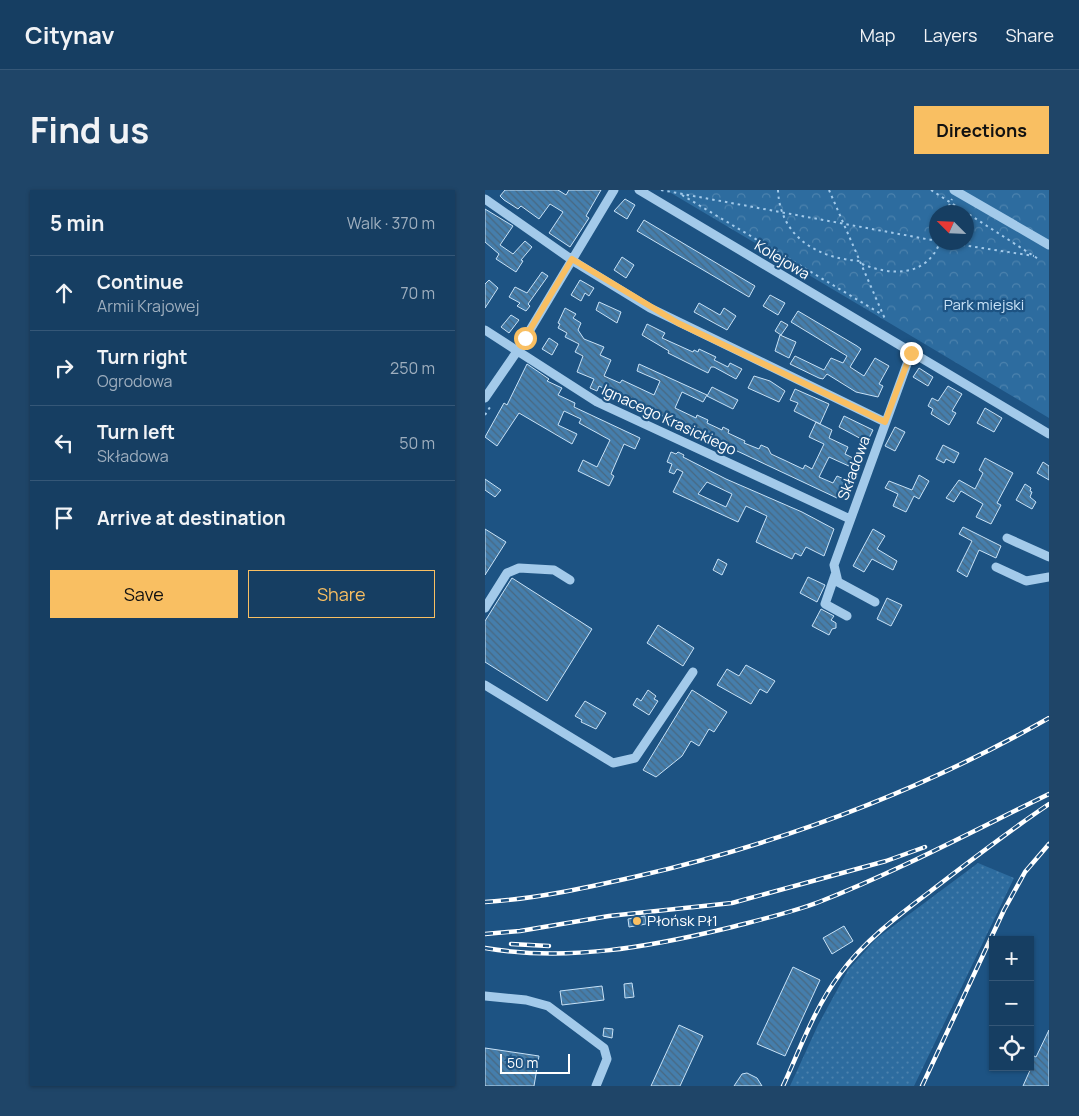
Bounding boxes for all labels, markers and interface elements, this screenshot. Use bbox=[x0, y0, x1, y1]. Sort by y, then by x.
text: Citynav bbox=[25, 18, 115, 51]
text: Map bbox=[860, 23, 895, 47]
text: Layers bbox=[923, 23, 977, 47]
text: Share bbox=[1005, 23, 1054, 47]
text: Find us bbox=[30, 106, 149, 154]
button: Directions bbox=[914, 106, 1049, 154]
north arrow bbox=[929, 205, 974, 250]
text: 5 min bbox=[50, 209, 104, 237]
text: Walk · 370 m bbox=[347, 212, 435, 234]
street label: Kolejowa bbox=[751, 235, 814, 284]
text: Continue bbox=[97, 269, 183, 295]
icon: ahead bbox=[50, 279, 78, 307]
text: 70 m bbox=[400, 282, 435, 304]
park label: Park miejski bbox=[944, 294, 1024, 315]
text: Armii Krajowej bbox=[97, 295, 199, 317]
route start bbox=[514, 327, 537, 350]
route end bbox=[900, 342, 923, 365]
text: Turn right bbox=[97, 344, 187, 370]
icon: right bbox=[50, 354, 78, 382]
text: 250 m bbox=[390, 357, 435, 379]
text: Ogrodowa bbox=[97, 370, 172, 392]
street label: Ignacego Krasickiego bbox=[598, 379, 740, 460]
text: Turn left bbox=[97, 419, 175, 445]
icon: left bbox=[50, 429, 78, 457]
text: 50 m bbox=[399, 432, 435, 454]
street label: Składowa bbox=[832, 433, 875, 503]
text: Składowa bbox=[97, 445, 169, 467]
icon: arrive bbox=[50, 504, 78, 532]
text: Arrive at destination bbox=[97, 505, 286, 531]
button: Save bbox=[50, 570, 238, 618]
button: Share bbox=[248, 570, 435, 618]
place label: Płońsk Pł1 bbox=[647, 910, 718, 931]
marker: Płońsk Pł1 bbox=[631, 915, 643, 927]
map controls bbox=[989, 936, 1034, 1071]
button: + bbox=[989, 936, 1034, 981]
button: − bbox=[989, 981, 1034, 1026]
button: locate bbox=[989, 1026, 1034, 1071]
scale bar bbox=[500, 1051, 570, 1074]
text: 50 m bbox=[507, 1053, 538, 1072]

